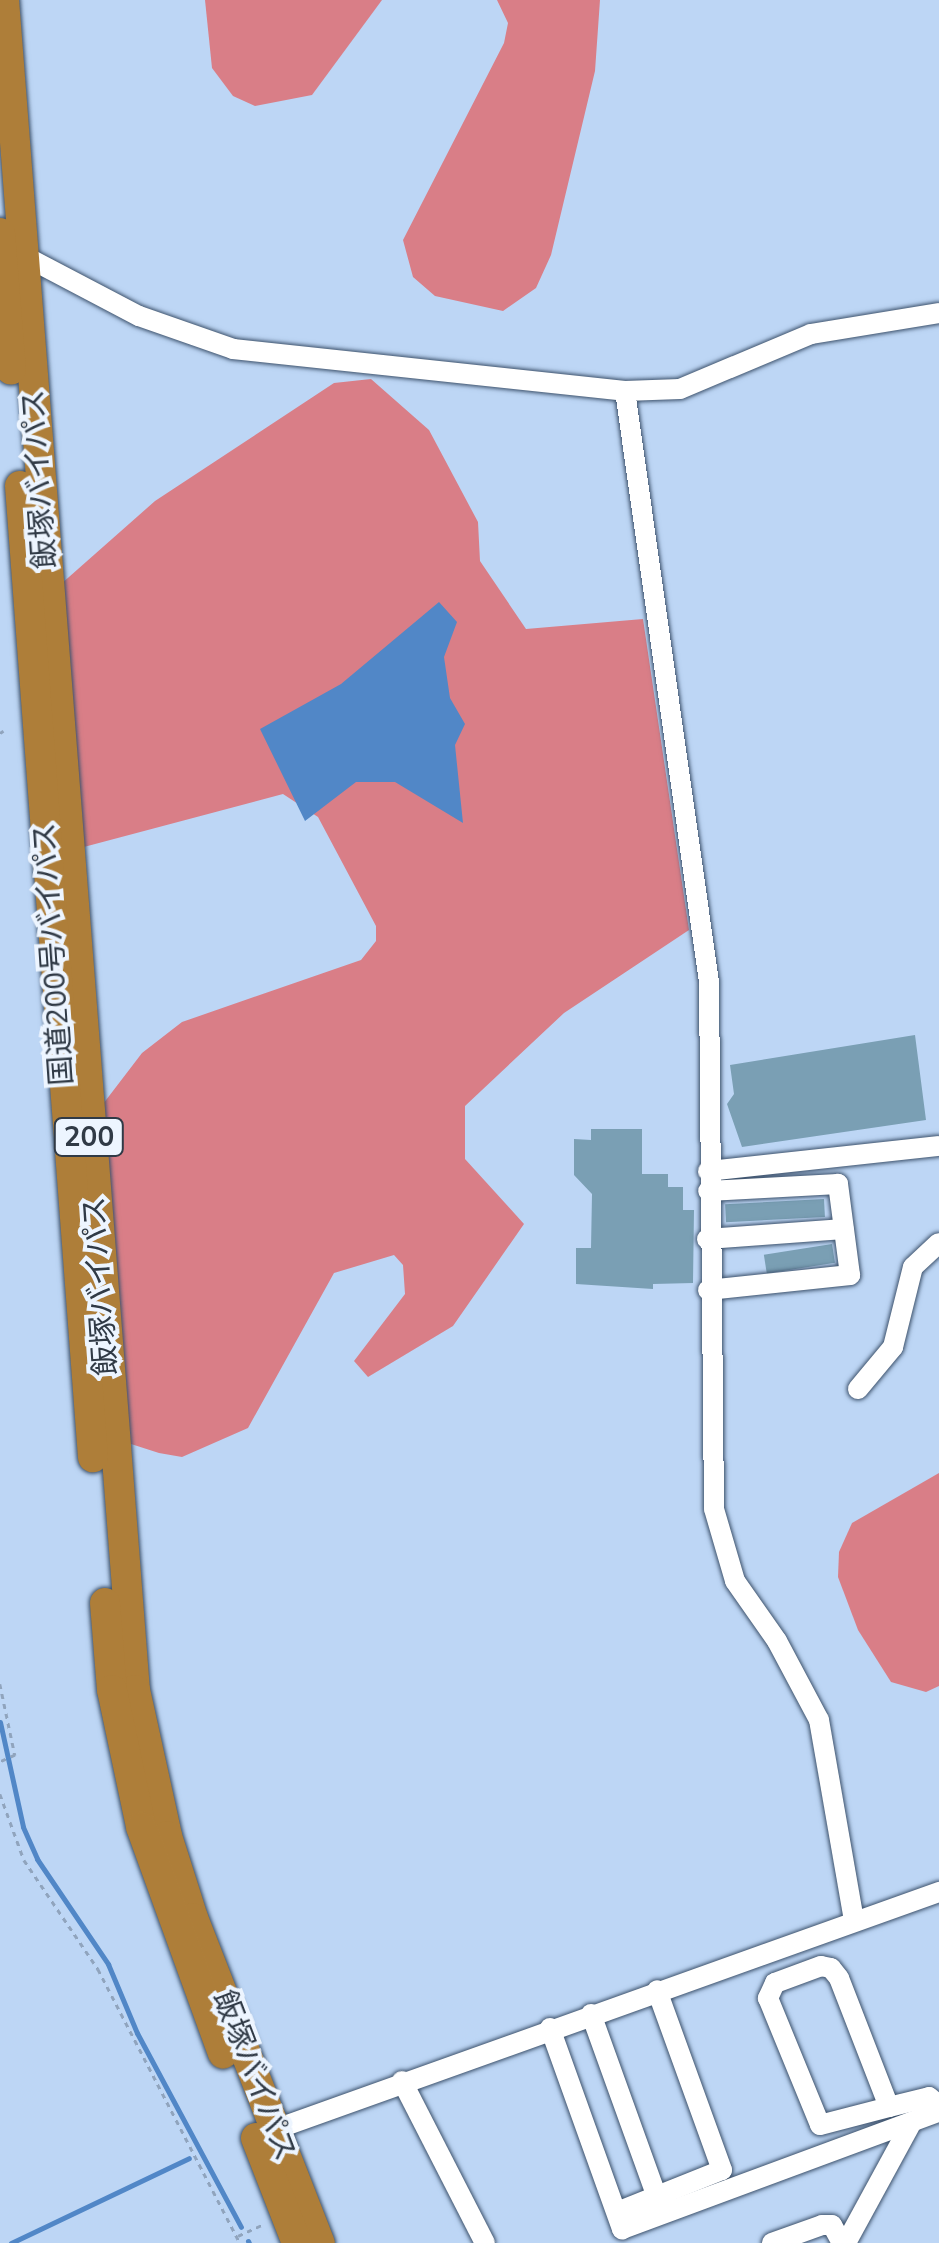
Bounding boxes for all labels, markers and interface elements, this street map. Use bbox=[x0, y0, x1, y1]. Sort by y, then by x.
street label: 飯塚バイパス bbox=[16, 388, 64, 570]
street label: 国道200号バイパス bbox=[27, 821, 81, 1087]
road number: 200 bbox=[52, 1114, 126, 1160]
street label: 飯塚バイパス bbox=[77, 1195, 125, 1377]
street label: 飯塚バイパス bbox=[205, 1986, 303, 2166]

